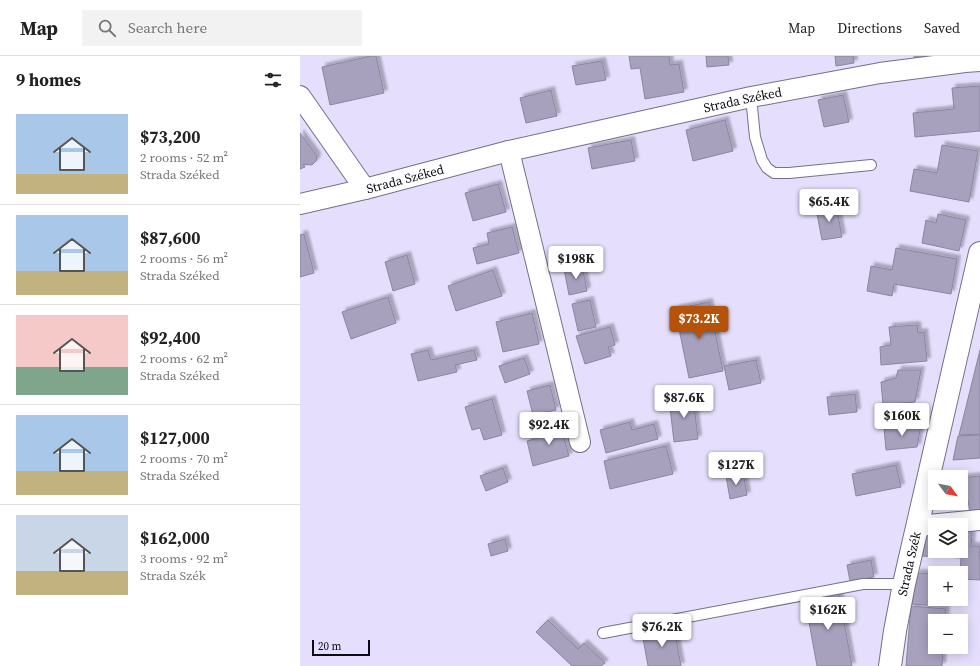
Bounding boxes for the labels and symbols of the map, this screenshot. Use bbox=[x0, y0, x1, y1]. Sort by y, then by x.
street label: Strada Széked bbox=[702, 83, 784, 116]
street label: Strada Széked bbox=[364, 160, 446, 197]
pin: $65.4K bbox=[796, 189, 862, 223]
pin: $198K bbox=[548, 246, 604, 280]
pin: $73.2K bbox=[666, 306, 732, 340]
pin: $87.6K bbox=[651, 385, 717, 419]
pin: $160K bbox=[874, 403, 930, 437]
pin: $92.4K bbox=[516, 412, 582, 446]
pin: $127K bbox=[708, 452, 764, 486]
north arrow bbox=[928, 470, 968, 510]
street label: Strada Szék bbox=[894, 529, 925, 598]
pin: $162K bbox=[800, 597, 856, 631]
pin: $76.2K bbox=[629, 614, 695, 648]
scale bar bbox=[312, 638, 370, 657]

